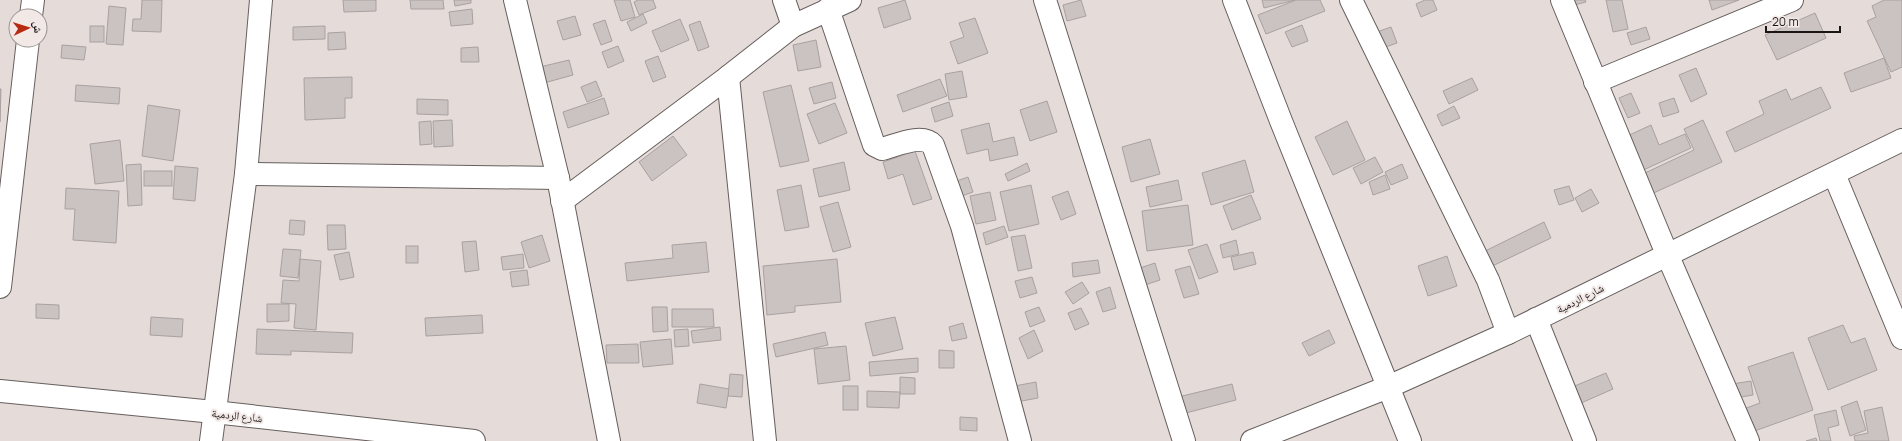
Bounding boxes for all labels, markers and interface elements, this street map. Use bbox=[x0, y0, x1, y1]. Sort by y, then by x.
north arrow bbox=[8, 8, 48, 48]
scale bar bbox=[1766, 8, 1840, 34]
text: 20 m bbox=[1772, 13, 1799, 30]
text: ش bbox=[30, 21, 46, 34]
street label: شارع الردمية bbox=[1554, 280, 1606, 316]
street label: شارع الردمية bbox=[211, 405, 263, 425]

